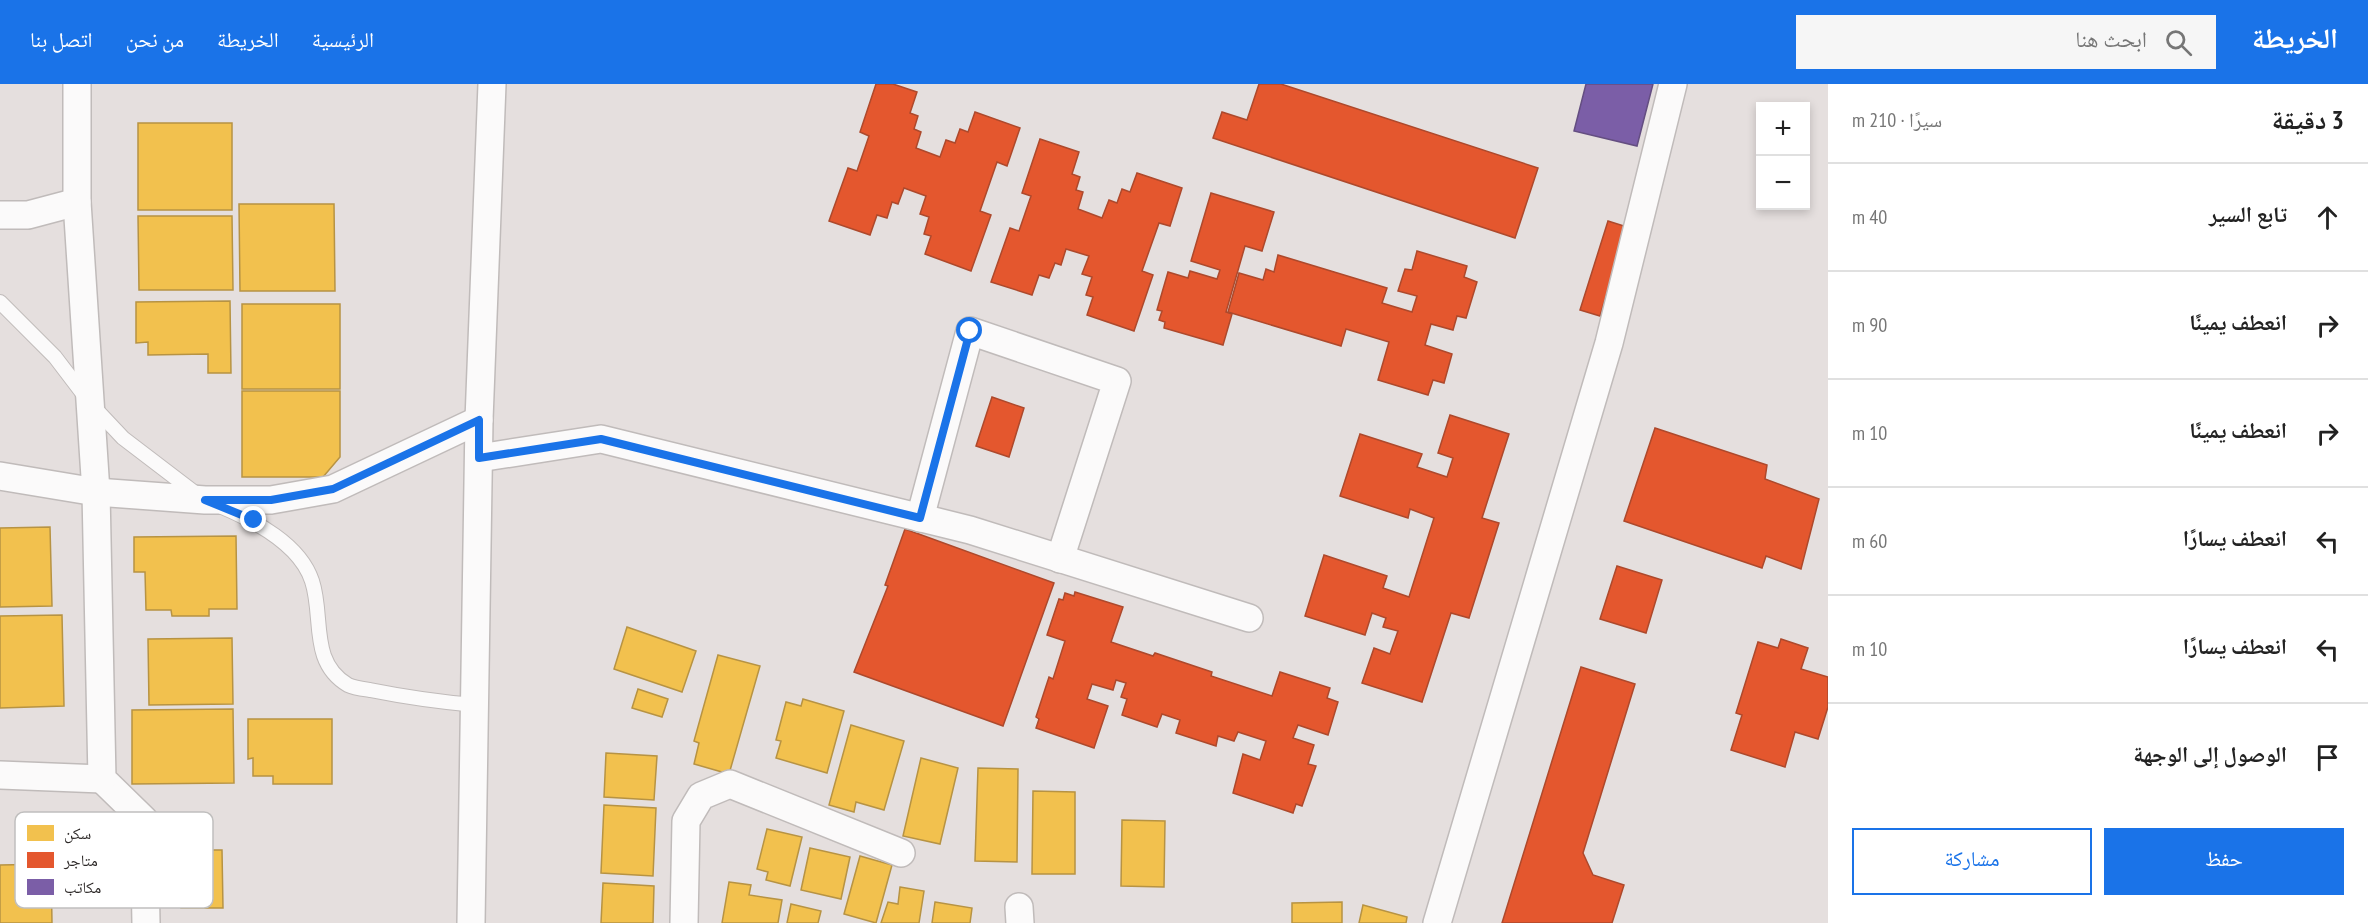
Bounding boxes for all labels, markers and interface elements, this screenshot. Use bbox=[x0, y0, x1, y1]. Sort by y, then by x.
search box bbox=[1796, 15, 2216, 69]
text: الخريطة bbox=[2252, 19, 2338, 56]
text: ابحث هنا bbox=[2075, 25, 2147, 53]
text: اتصل بنا bbox=[30, 26, 93, 53]
text: من نحن bbox=[126, 26, 184, 53]
text: الخريطة bbox=[217, 26, 279, 53]
text: الرئيسية bbox=[312, 26, 374, 53]
icon: search bbox=[2162, 26, 2195, 59]
map controls bbox=[1756, 102, 1810, 210]
button: + bbox=[1756, 102, 1810, 156]
text: 3 دقيقة bbox=[2272, 103, 2344, 136]
text: سيرًا · 210 m bbox=[1852, 107, 1942, 133]
button: − bbox=[1756, 156, 1810, 210]
text: تابع السير bbox=[2209, 200, 2287, 228]
icon: ahead bbox=[2311, 201, 2344, 234]
text: 40 m bbox=[1852, 204, 1887, 230]
text: انعطف يمينًا bbox=[2189, 308, 2287, 336]
icon: right bbox=[2311, 309, 2344, 342]
text: 90 m bbox=[1852, 312, 1887, 338]
route start bbox=[956, 317, 982, 343]
text: انعطف يمينًا bbox=[2189, 416, 2287, 444]
icon: right bbox=[2311, 417, 2344, 450]
text: 10 m bbox=[1852, 420, 1887, 446]
route end bbox=[240, 506, 266, 532]
text: انعطف يسارًا bbox=[2183, 524, 2287, 552]
icon: left bbox=[2311, 525, 2344, 558]
text: 60 m bbox=[1852, 528, 1887, 554]
text: انعطف يسارًا bbox=[2183, 632, 2287, 660]
icon: left bbox=[2311, 633, 2344, 666]
text: 10 m bbox=[1852, 636, 1887, 662]
text: الوصول إلى الوجهة bbox=[2133, 740, 2287, 768]
icon: arrive bbox=[2311, 741, 2344, 774]
legend bbox=[15, 812, 213, 908]
text: سكن bbox=[64, 823, 91, 844]
button: مشاركة bbox=[1852, 828, 2092, 895]
button: حفظ bbox=[2104, 828, 2344, 895]
text: متاجر bbox=[63, 850, 98, 870]
text: مكاتب bbox=[64, 877, 101, 897]

